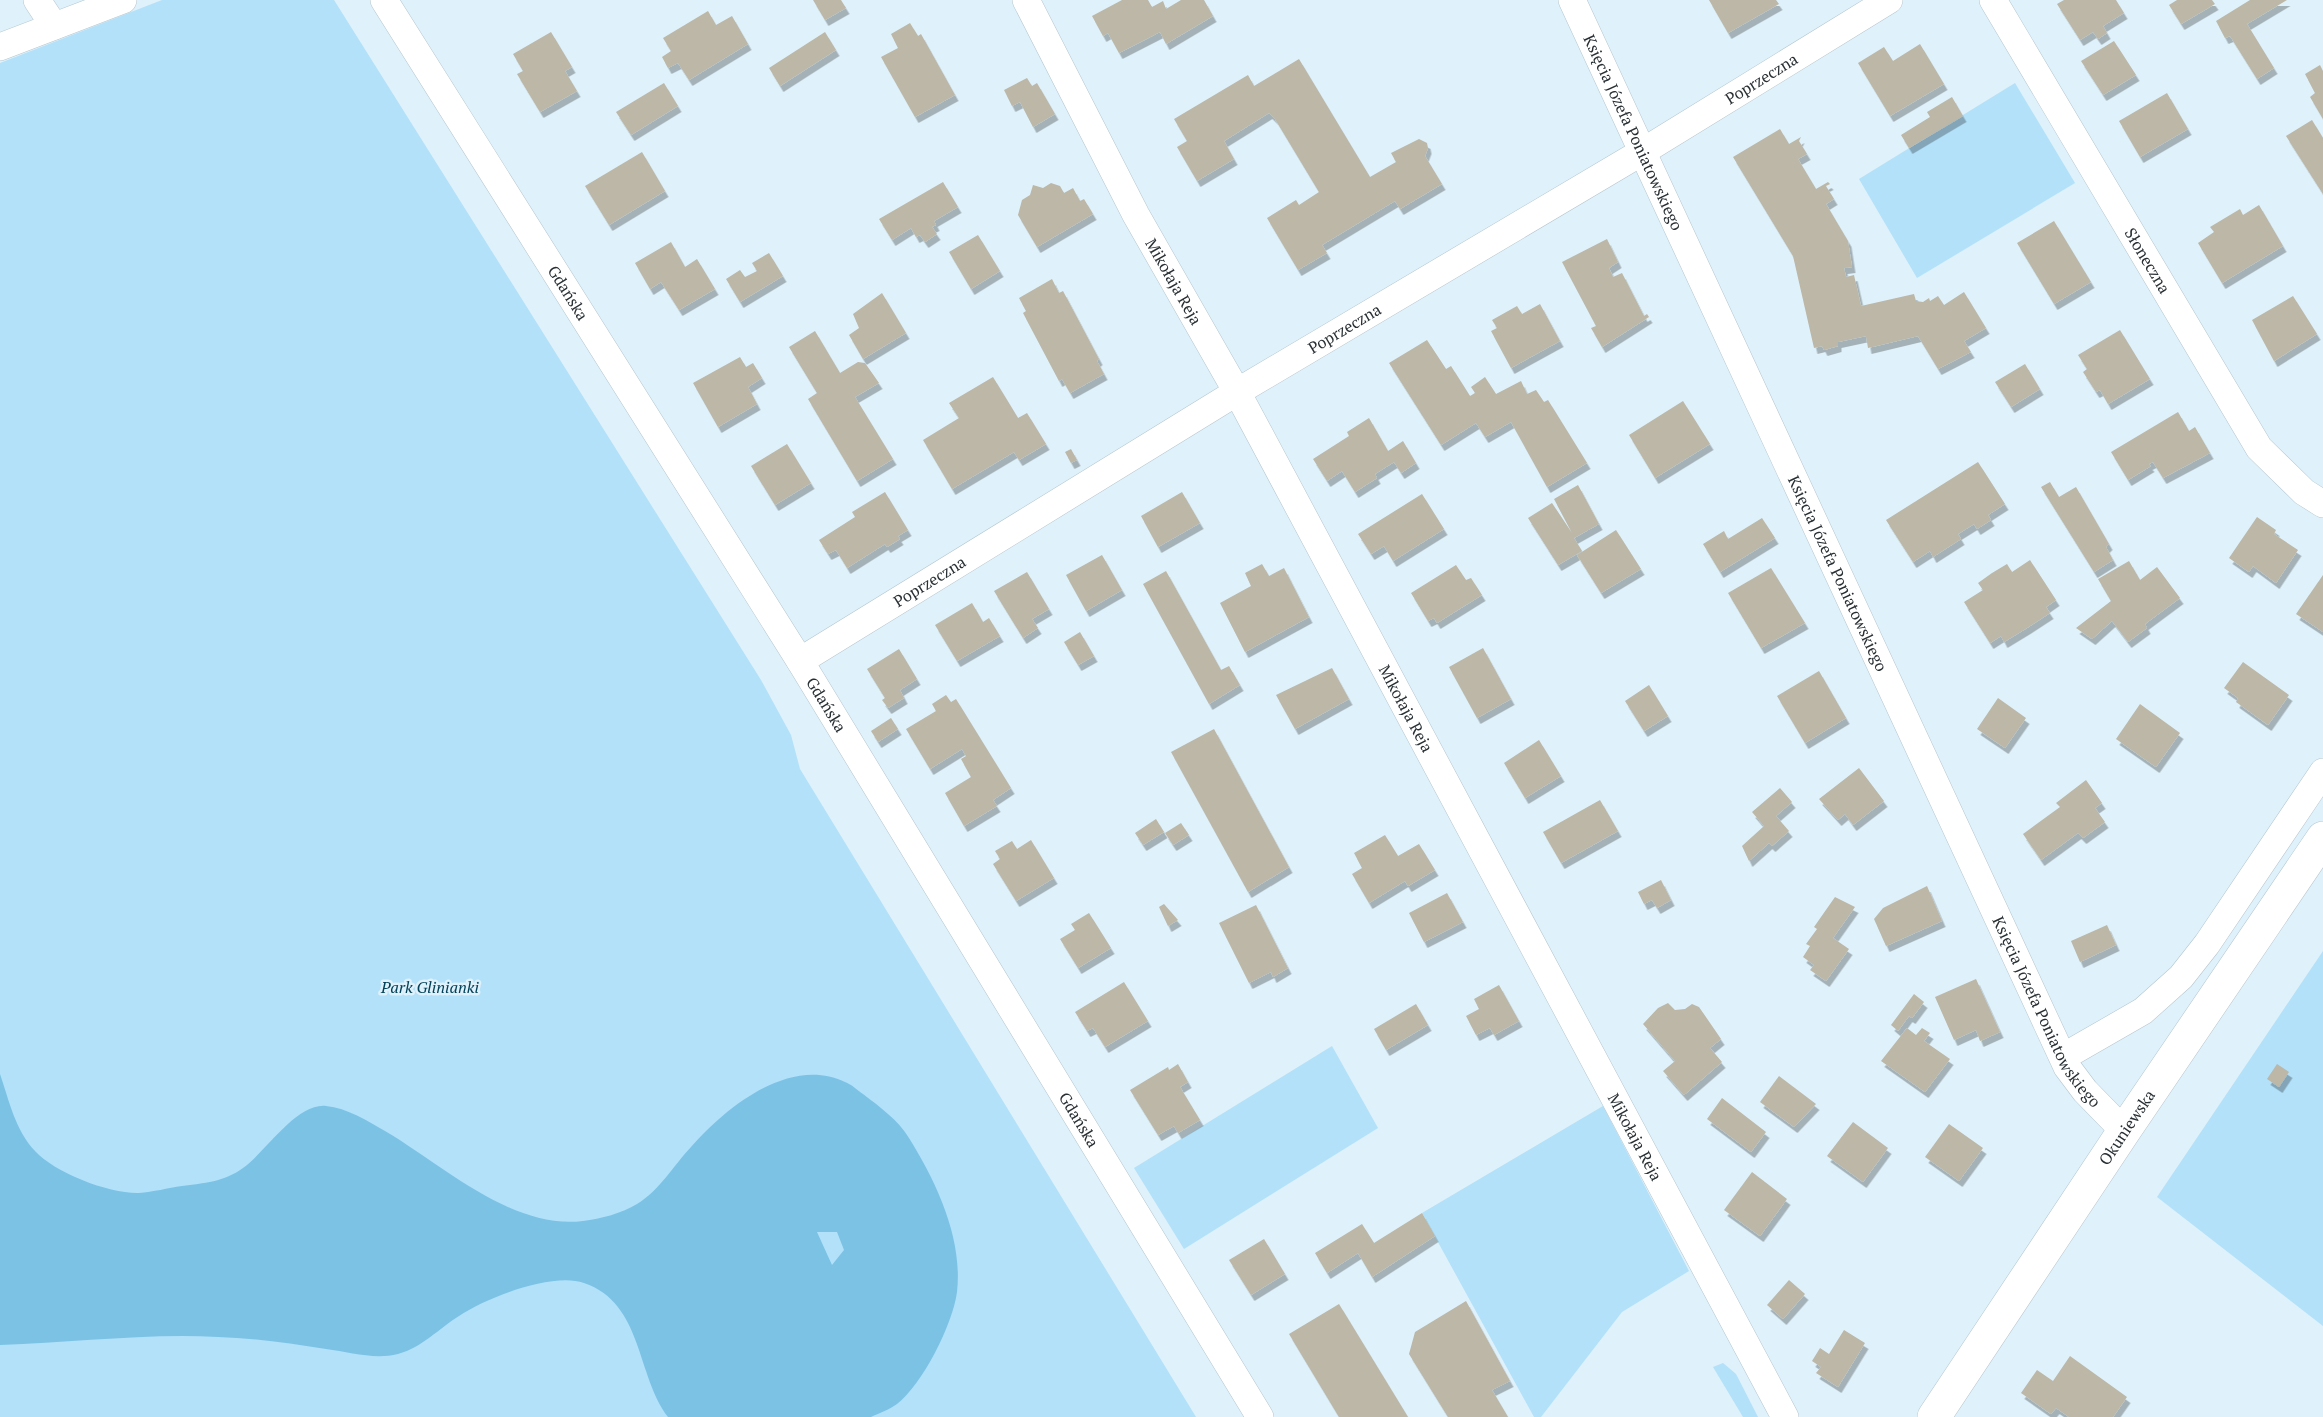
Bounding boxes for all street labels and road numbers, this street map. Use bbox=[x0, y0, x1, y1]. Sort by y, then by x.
street label: Księcia Józefa Poniatowskiego bbox=[1578, 31, 1688, 234]
street label: Poprzeczna bbox=[1721, 48, 1802, 109]
street label: Słoneczna bbox=[2120, 224, 2176, 297]
street label: Mikołaja Reja bbox=[1141, 234, 1207, 329]
street label: Gdańska bbox=[543, 261, 594, 324]
street label: Poprzeczna bbox=[1304, 298, 1385, 359]
street label: Księcia Józefa Poniatowskiego bbox=[1783, 472, 1893, 675]
street label: Poprzeczna bbox=[889, 551, 970, 612]
street label: Mikołaja Reja bbox=[1374, 661, 1438, 756]
street label: Gdańska bbox=[801, 673, 852, 736]
street label: Księcia Józefa Poniatowskiego bbox=[1988, 913, 2106, 1112]
street label: Okuniewska bbox=[2093, 1085, 2160, 1169]
street label: Gdańska bbox=[1054, 1088, 1104, 1151]
street label: Mikołaja Reja bbox=[1603, 1089, 1668, 1185]

